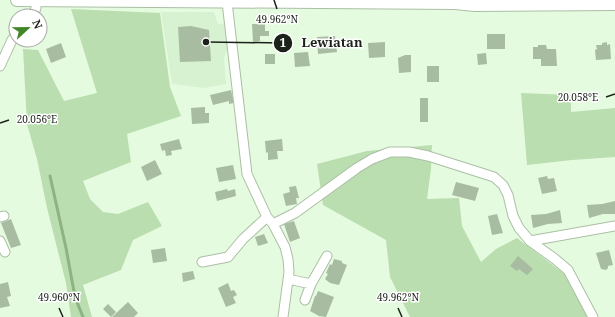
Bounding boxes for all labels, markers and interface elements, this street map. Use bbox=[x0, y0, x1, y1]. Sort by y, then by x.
north arrow bbox=[8, 8, 48, 48]
text: 49.962°N bbox=[256, 12, 298, 26]
text: N bbox=[29, 17, 46, 31]
callout: Lewiatan bbox=[273, 30, 371, 55]
text: Lewiatan bbox=[301, 33, 363, 51]
text: 1 bbox=[280, 34, 287, 51]
text: 20.058°E bbox=[558, 90, 598, 104]
text: 20.056°E bbox=[17, 112, 57, 126]
text: 49.960°N bbox=[38, 290, 80, 304]
text: 49.962°N bbox=[377, 290, 419, 304]

